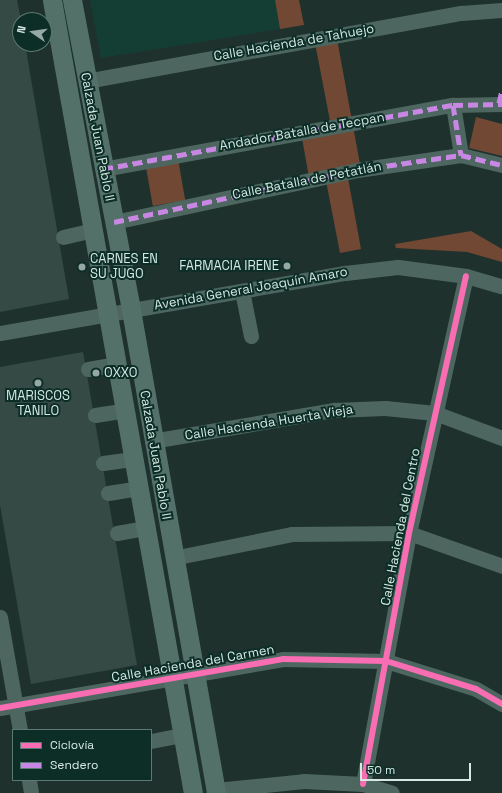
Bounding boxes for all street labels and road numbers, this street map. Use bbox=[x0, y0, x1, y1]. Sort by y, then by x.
street label: Calle Hacienda de Tahuejo bbox=[212, 21, 376, 65]
street label: Calzada Juan Pablo II bbox=[77, 71, 117, 203]
street label: Andador Batalla de Tecpan bbox=[218, 110, 386, 154]
street label: Calle Batalla de Petatlán bbox=[231, 159, 383, 203]
street label: Avenida General Joaquín Amaro bbox=[153, 264, 349, 314]
street label: Calzada Juan Pablo II bbox=[136, 389, 174, 521]
street label: Calle Hacienda Huerta Vieja bbox=[184, 402, 354, 444]
street label: Calle Hacienda del Centro bbox=[378, 447, 424, 607]
street label: Calle Hacienda del Carmen bbox=[110, 642, 276, 686]

